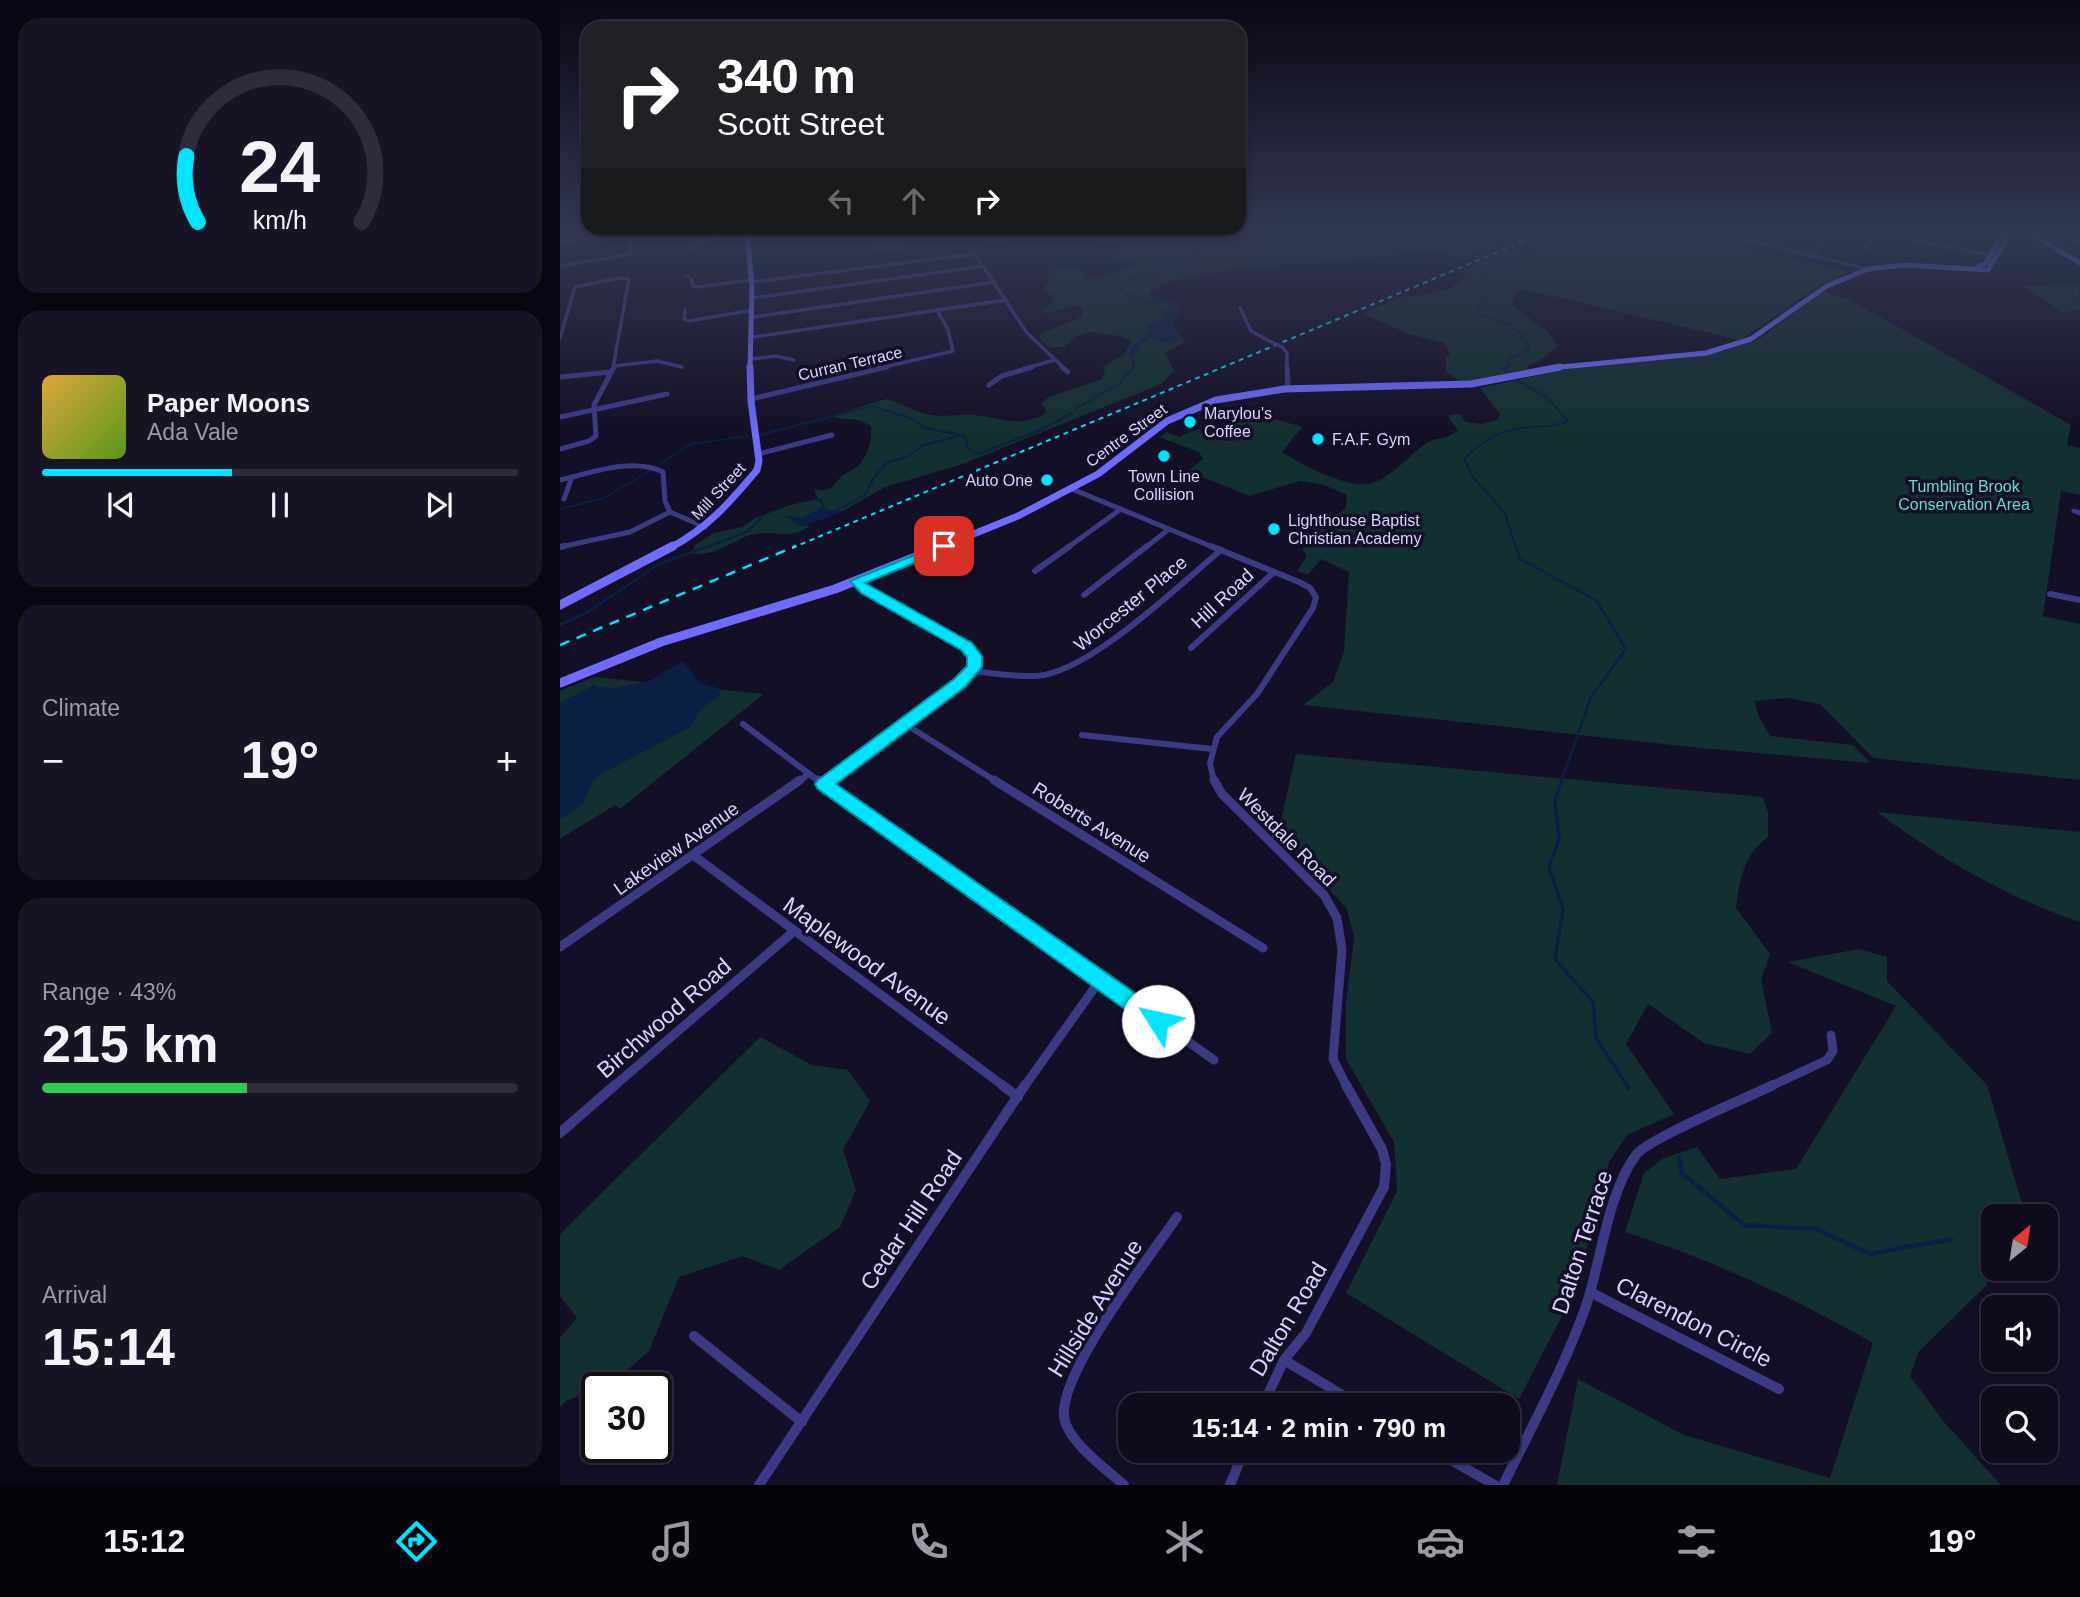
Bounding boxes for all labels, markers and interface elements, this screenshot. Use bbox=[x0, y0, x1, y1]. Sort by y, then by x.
icon: right bbox=[602, 49, 693, 140]
text: 340 m bbox=[717, 49, 856, 103]
text: Scott Street bbox=[717, 106, 884, 142]
text: 24 bbox=[240, 126, 321, 207]
icon: left bbox=[822, 182, 860, 220]
icon: ahead bbox=[895, 182, 933, 220]
icon: right bbox=[968, 182, 1006, 220]
text: km/h bbox=[253, 206, 307, 234]
street label: Curran Terrace bbox=[796, 343, 904, 384]
text: Paper Moons bbox=[147, 388, 310, 418]
street label: Centre Street bbox=[1083, 400, 1170, 470]
place label: Marylou's Coffee bbox=[1204, 405, 1272, 440]
marker: Marylou's Coffee bbox=[1182, 414, 1198, 430]
text: Ada Vale bbox=[147, 419, 239, 445]
marker: F.A.F. Gym bbox=[1310, 431, 1326, 447]
place label: F.A.F. Gym bbox=[1332, 431, 1410, 448]
marker: Town Line Collision bbox=[1156, 448, 1172, 464]
street label: Mill Street bbox=[688, 459, 749, 523]
place label: Town Line Collision bbox=[1128, 468, 1200, 503]
place label: Auto One bbox=[965, 472, 1033, 489]
marker: Auto One bbox=[1039, 472, 1055, 488]
park label: Tumbling Brook Conservation Area bbox=[1898, 478, 2030, 513]
icon: previous bbox=[102, 486, 140, 524]
icon: pause bbox=[261, 486, 299, 524]
icon: next bbox=[420, 486, 458, 524]
place label: Lighthouse Baptist Christian Academy bbox=[1288, 512, 1421, 547]
pin bbox=[914, 516, 974, 576]
marker: Lighthouse Baptist Christian Academy bbox=[1266, 521, 1282, 537]
icon: arrive bbox=[925, 527, 963, 565]
street label: Worcester Place bbox=[1070, 551, 1191, 655]
street label: Hill Road bbox=[1187, 564, 1258, 632]
text: Climate bbox=[42, 695, 120, 721]
text: 19° bbox=[241, 731, 319, 789]
text: − bbox=[42, 740, 64, 782]
text: + bbox=[496, 740, 518, 782]
street label: Roberts Avenue bbox=[1029, 778, 1154, 867]
street label: Westdale Road bbox=[1233, 784, 1340, 891]
street label: Lakeview Avenue bbox=[610, 797, 743, 899]
street label: Maplewood Avenue bbox=[778, 892, 956, 1030]
street label: Birchwood Road bbox=[592, 953, 736, 1083]
text: Range · 43% bbox=[42, 979, 176, 1005]
position arrow bbox=[1121, 984, 1195, 1058]
text: 215 km bbox=[42, 1015, 218, 1073]
street label: Cedar Hill Road bbox=[855, 1145, 967, 1295]
street label: Dalton Terrace bbox=[1547, 1167, 1617, 1317]
north arrow bbox=[1981, 1204, 2058, 1281]
map controls bbox=[1981, 1204, 2058, 1463]
street label: Hillside Avenue bbox=[1042, 1235, 1148, 1381]
street label: Dalton Road bbox=[1244, 1258, 1332, 1380]
street label: Clarendon Circle bbox=[1612, 1272, 1776, 1372]
text: Arrival bbox=[42, 1282, 107, 1308]
button: sound bbox=[1981, 1295, 2058, 1372]
text: 15:14 bbox=[42, 1318, 175, 1376]
speed limit sign: 30 bbox=[581, 1372, 672, 1463]
button: search bbox=[1981, 1386, 2058, 1463]
text: 15:14 · 2 min · 790 m bbox=[1192, 1413, 1446, 1443]
icon: directions bbox=[392, 1517, 441, 1566]
icon: music bbox=[648, 1517, 697, 1566]
icon: phone bbox=[904, 1517, 953, 1566]
icon: climate bbox=[1160, 1517, 1209, 1566]
icon: car bbox=[1416, 1517, 1465, 1566]
icon: filters bbox=[1672, 1517, 1721, 1566]
text: 15:12 bbox=[103, 1523, 185, 1559]
text: 19° bbox=[1928, 1523, 1977, 1559]

